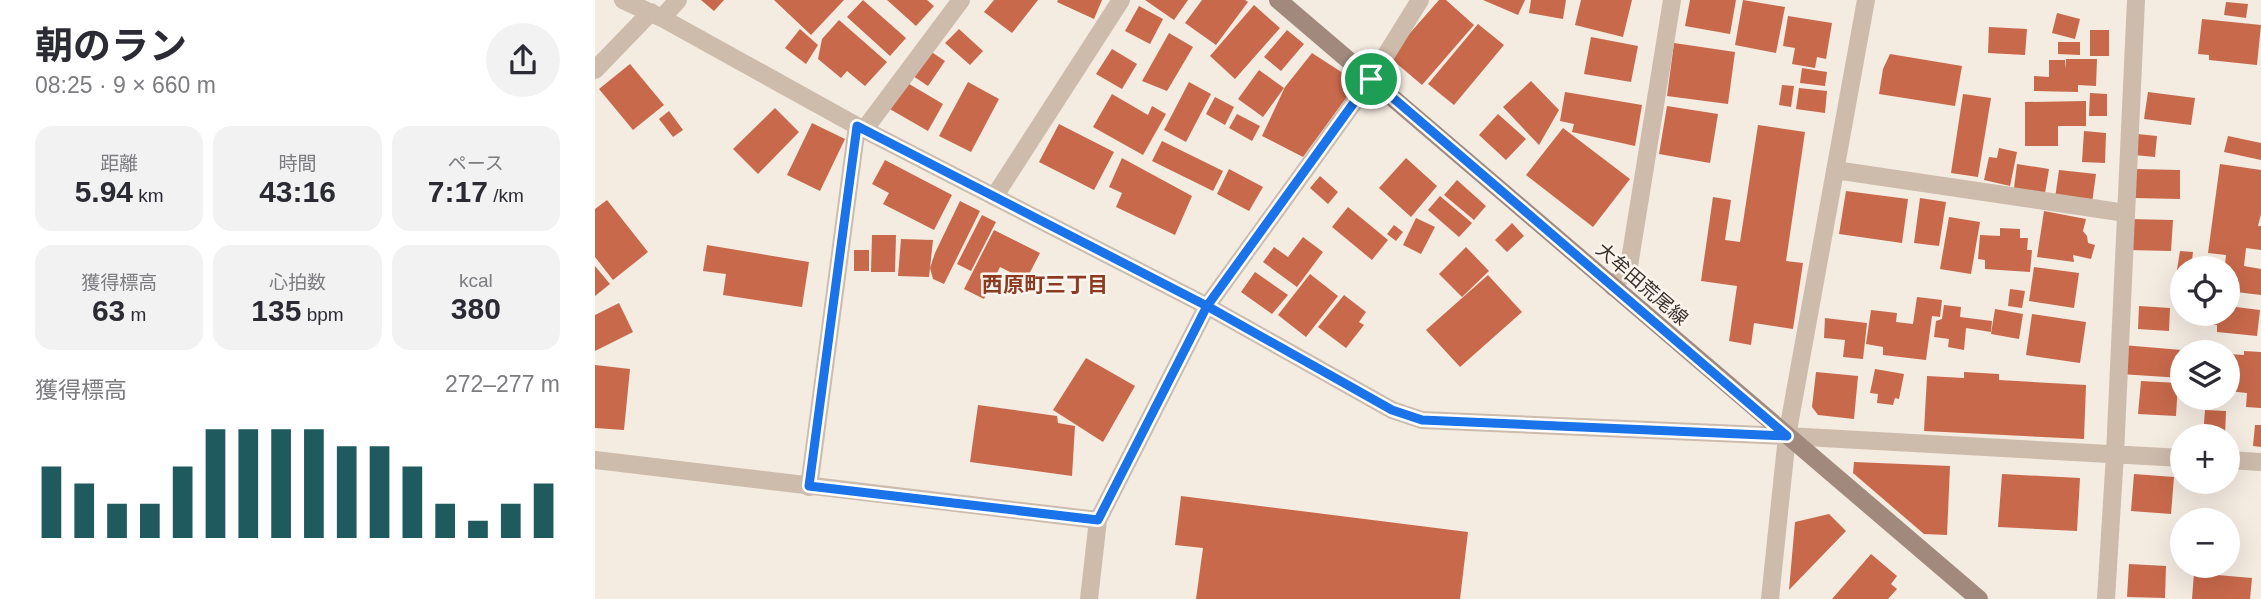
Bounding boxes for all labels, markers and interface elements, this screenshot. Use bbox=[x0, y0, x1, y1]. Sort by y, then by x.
button: share bbox=[486, 23, 560, 97]
text: 朝のラン bbox=[35, 25, 187, 67]
pin bbox=[1341, 49, 1401, 109]
icon: arrive bbox=[1352, 60, 1390, 98]
text: 08:25 · 9 × 660 m bbox=[35, 72, 216, 98]
text: 距離 bbox=[100, 153, 138, 174]
text: 時間 bbox=[278, 153, 317, 174]
text: ペース bbox=[448, 153, 504, 174]
text: 5.94 bbox=[75, 175, 133, 208]
text: 43:16 bbox=[259, 175, 336, 208]
text: 7:17 bbox=[428, 175, 488, 208]
text: km bbox=[133, 185, 164, 206]
text: /km bbox=[488, 185, 524, 206]
street label: 大牟田荒尾線 bbox=[1592, 239, 1692, 329]
map controls bbox=[2170, 256, 2240, 578]
button: locate bbox=[2170, 256, 2240, 326]
text: kcal bbox=[459, 270, 493, 291]
text: 獲得標高 bbox=[81, 272, 157, 293]
text: 心拍数 bbox=[269, 272, 326, 293]
district label: 西原町三丁目 bbox=[982, 273, 1108, 296]
text: 380 bbox=[451, 292, 501, 325]
text: 63 bbox=[92, 294, 125, 327]
text: 135 bbox=[251, 294, 301, 327]
text: m bbox=[125, 304, 146, 325]
text: bpm bbox=[301, 304, 344, 325]
button: layers bbox=[2170, 340, 2240, 410]
text: 272–277 m bbox=[445, 371, 560, 397]
text: 獲得標高 bbox=[35, 377, 127, 403]
button: + bbox=[2170, 424, 2240, 494]
button: − bbox=[2170, 508, 2240, 578]

